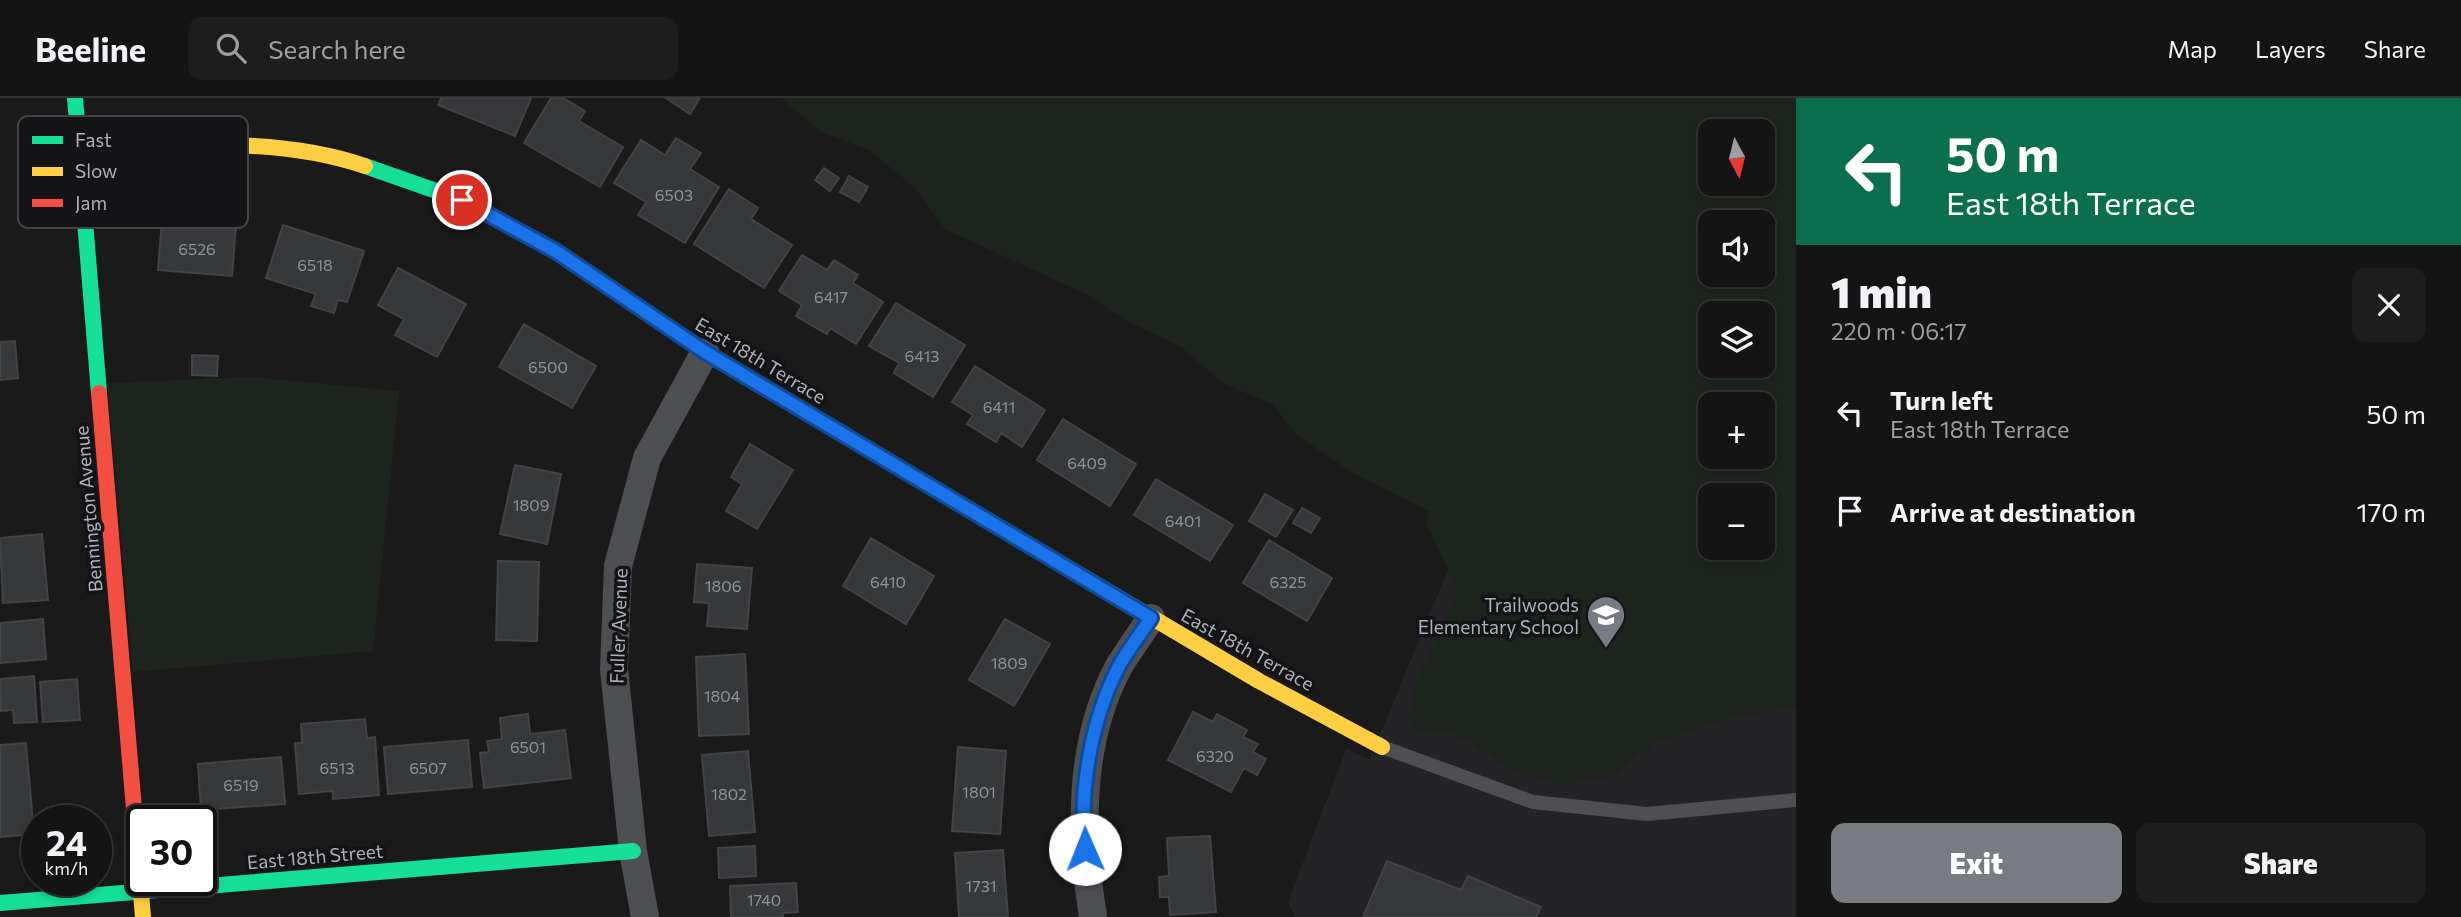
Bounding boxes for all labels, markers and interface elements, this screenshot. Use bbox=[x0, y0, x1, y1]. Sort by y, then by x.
search box bbox=[188, 17, 678, 80]
text: Beeline bbox=[35, 28, 146, 69]
icon: search bbox=[212, 29, 250, 67]
text: Search here bbox=[268, 33, 406, 64]
text: Map bbox=[2168, 34, 2217, 63]
text: Layers bbox=[2255, 34, 2326, 63]
text: Share bbox=[2364, 34, 2426, 63]
legend bbox=[18, 116, 248, 228]
north arrow bbox=[1698, 119, 1774, 196]
map controls bbox=[1698, 119, 1775, 560]
text: 50 m bbox=[1946, 122, 2059, 182]
icon: left bbox=[1831, 126, 1922, 217]
text: Fast bbox=[75, 128, 112, 151]
text: Slow bbox=[75, 159, 117, 182]
pin bbox=[432, 170, 492, 230]
icon: arrive bbox=[443, 181, 481, 219]
text: East 18th Terrace bbox=[1946, 182, 2196, 222]
house number: 6503 bbox=[655, 185, 693, 204]
text: Jam bbox=[75, 191, 107, 214]
button: sound bbox=[1698, 210, 1775, 287]
house number: 6526 bbox=[178, 239, 216, 258]
house number: 6518 bbox=[297, 255, 333, 274]
text: 1 min bbox=[1831, 265, 1932, 317]
button: close bbox=[2352, 268, 2426, 342]
house number: 6417 bbox=[814, 287, 848, 306]
button: layers bbox=[1698, 301, 1775, 378]
street label: East 18th Terrace bbox=[692, 312, 830, 408]
text: 220 m · 06:17 bbox=[1831, 317, 1967, 345]
house number: 6413 bbox=[905, 346, 939, 365]
house number: 6500 bbox=[528, 357, 568, 376]
text: Turn left bbox=[1890, 384, 1993, 415]
button: + bbox=[1698, 392, 1775, 469]
icon: left bbox=[1831, 394, 1869, 432]
house number: 6411 bbox=[983, 397, 1015, 416]
text: 50 m bbox=[2366, 398, 2426, 429]
text: East 18th Terrace bbox=[1890, 415, 2070, 443]
street label: Bennington Avenue bbox=[69, 425, 107, 593]
house number: 6409 bbox=[1067, 453, 1107, 472]
button: − bbox=[1698, 483, 1775, 560]
icon: arrive bbox=[1831, 492, 1869, 530]
house number: 1809 bbox=[513, 495, 549, 514]
text: Arrive at destination bbox=[1890, 496, 2136, 527]
text: 170 m bbox=[2357, 496, 2426, 527]
house number: 6401 bbox=[1165, 511, 1201, 530]
street label: Fuller Avenue bbox=[604, 568, 632, 684]
house number: 6410 bbox=[870, 572, 906, 591]
house number: 6325 bbox=[1270, 572, 1306, 591]
house number: 1806 bbox=[705, 576, 741, 595]
place label: Trailwoods Elementary School bbox=[1418, 593, 1579, 638]
school or university icon: Trailwoods Elementary School bbox=[1585, 594, 1627, 649]
street label: East 18th Terrace bbox=[1178, 603, 1318, 695]
house number: 1809 bbox=[991, 653, 1027, 672]
house number: 1804 bbox=[704, 686, 741, 705]
house number: 6501 bbox=[510, 737, 546, 756]
house number: 6320 bbox=[1196, 746, 1234, 765]
house number: 6513 bbox=[320, 758, 354, 777]
house number: 6507 bbox=[409, 758, 447, 777]
house number: 6519 bbox=[223, 775, 259, 794]
house number: 1801 bbox=[962, 782, 996, 801]
house number: 1802 bbox=[711, 784, 747, 803]
speed limit sign: 30 bbox=[126, 805, 217, 896]
position arrow bbox=[1048, 812, 1122, 886]
text: 24 bbox=[46, 820, 87, 863]
button: Exit bbox=[1831, 823, 2122, 903]
button: Share bbox=[2136, 823, 2426, 903]
street label: East 18th Street bbox=[246, 839, 384, 873]
text: km/h bbox=[45, 857, 88, 879]
house number: 1731 bbox=[965, 876, 997, 895]
house number: 1740 bbox=[747, 890, 781, 909]

